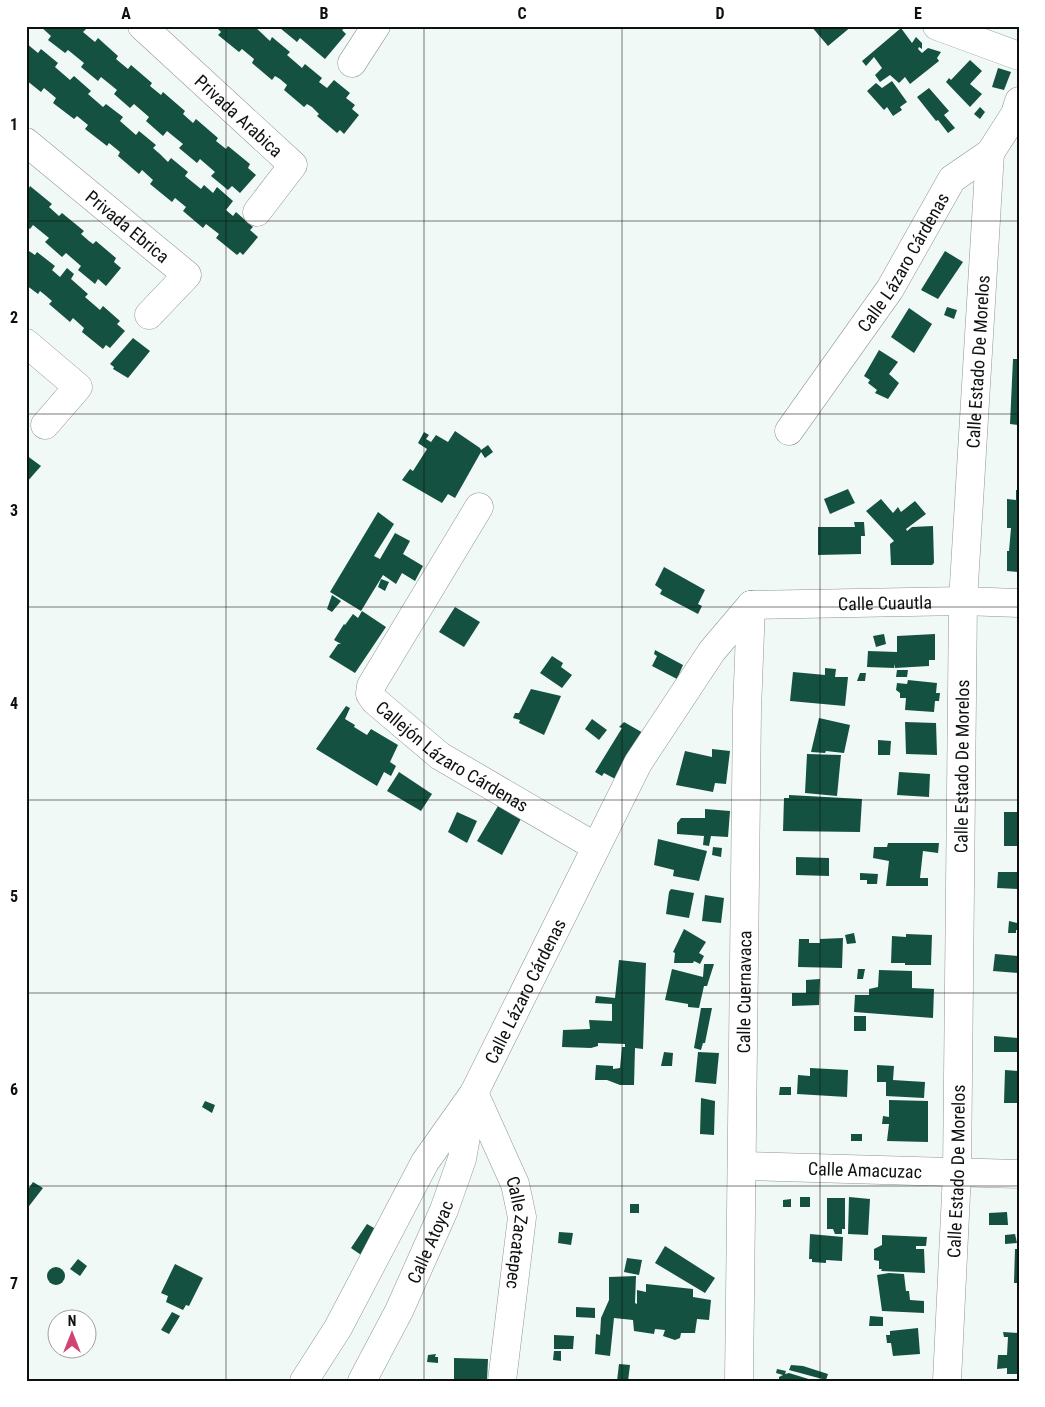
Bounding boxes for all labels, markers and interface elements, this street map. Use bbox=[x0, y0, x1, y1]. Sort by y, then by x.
text: A bbox=[121, 4, 131, 23]
text: B bbox=[320, 4, 329, 23]
text: C bbox=[517, 4, 527, 23]
text: D bbox=[715, 4, 725, 23]
text: E bbox=[914, 4, 922, 23]
street label: Privada Arabica bbox=[191, 70, 287, 161]
text: 1 bbox=[10, 115, 18, 134]
street label: Privada Ebrica bbox=[82, 186, 174, 267]
street label: Calle Lázaro Cárdenas bbox=[853, 189, 953, 336]
street label: Calle Estado De Morelos bbox=[962, 274, 993, 449]
text: 2 bbox=[10, 308, 18, 327]
text: 3 bbox=[10, 501, 18, 520]
street label: Calle Cuautla bbox=[838, 591, 932, 614]
street label: Calle Estado De Morelos bbox=[950, 679, 973, 853]
text: 4 bbox=[10, 694, 18, 713]
street label: Callejón Lázaro Cárdenas bbox=[372, 696, 532, 816]
text: 5 bbox=[10, 887, 18, 906]
street label: Calle Lázaro Cárdenas bbox=[480, 915, 570, 1067]
street label: Calle Cuernavaca bbox=[732, 930, 755, 1054]
text: 6 bbox=[10, 1080, 18, 1099]
street label: Calle Estado De Morelos bbox=[942, 1084, 968, 1258]
street label: Calle Amacuzac bbox=[808, 1157, 922, 1182]
street label: Calle Zacatepec bbox=[502, 1173, 533, 1290]
street label: Calle Atoyac bbox=[402, 1198, 457, 1286]
text: 7 bbox=[10, 1274, 18, 1293]
north arrow bbox=[48, 1310, 98, 1360]
text: N bbox=[68, 1313, 76, 1329]

